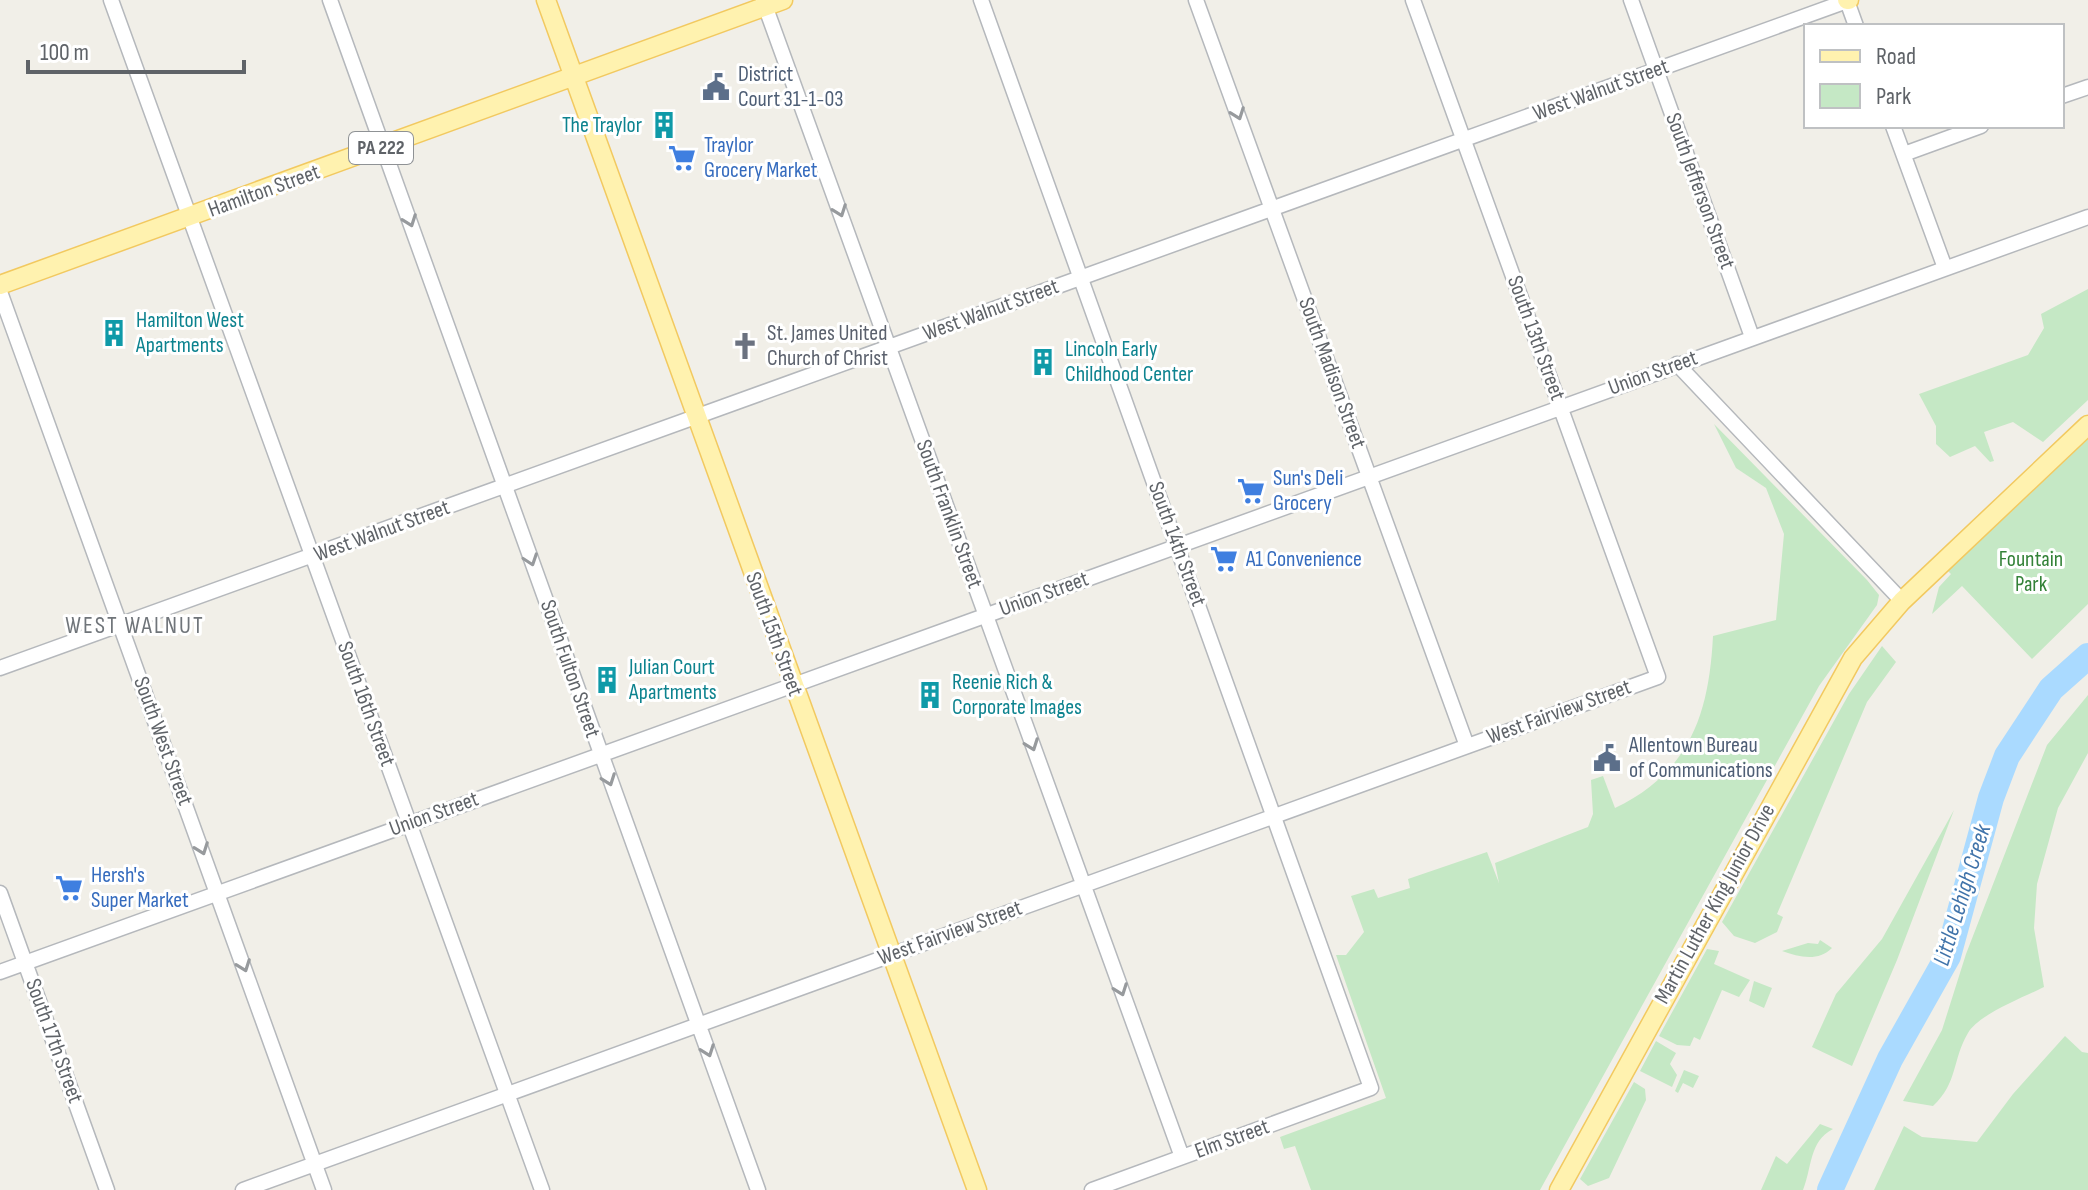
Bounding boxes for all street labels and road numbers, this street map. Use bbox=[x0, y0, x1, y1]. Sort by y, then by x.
street label: West Walnut Street bbox=[1529, 53, 1673, 127]
street label: South Jefferson Street bbox=[1659, 109, 1741, 273]
road number: PA 222 bbox=[349, 132, 413, 164]
street label: Hamilton Street bbox=[204, 158, 324, 224]
street label: South 13th Street bbox=[1501, 272, 1571, 404]
street label: West Walnut Street bbox=[919, 273, 1063, 347]
street label: South Madison Street bbox=[1292, 294, 1372, 452]
street label: Union Street bbox=[1605, 344, 1702, 402]
street label: South Franklin Street bbox=[910, 436, 988, 592]
street label: South 14th Street bbox=[1142, 478, 1212, 610]
street label: West Walnut Street bbox=[310, 494, 454, 568]
street label: Union Street bbox=[996, 565, 1093, 623]
street label: South 15th Street bbox=[739, 568, 809, 700]
street label: South Fulton Street bbox=[534, 597, 606, 742]
street label: South 16th Street bbox=[331, 638, 401, 770]
street label: South West Street bbox=[127, 673, 199, 809]
street label: West Fairview Street bbox=[1483, 673, 1635, 751]
street label: Union Street bbox=[386, 785, 483, 843]
street label: Martin Luther King Junior Drive bbox=[1649, 799, 1781, 1009]
street label: West Fairview Street bbox=[874, 894, 1026, 972]
street label: South 17th Street bbox=[19, 975, 89, 1107]
street label: Elm Street bbox=[1191, 1113, 1273, 1165]

